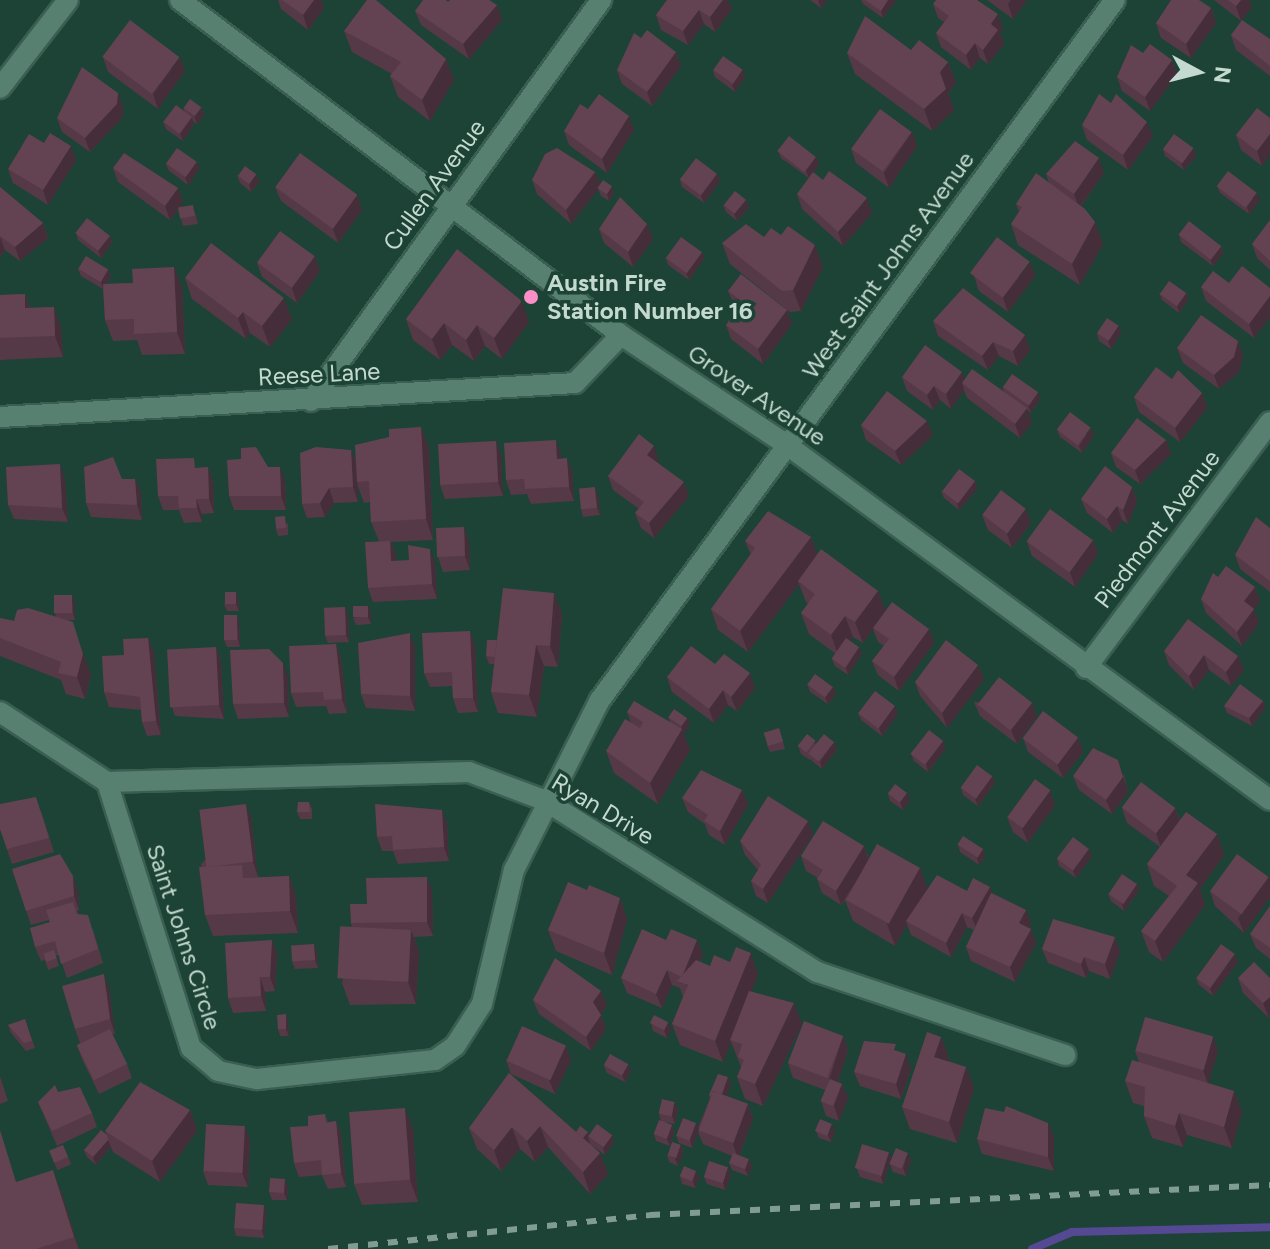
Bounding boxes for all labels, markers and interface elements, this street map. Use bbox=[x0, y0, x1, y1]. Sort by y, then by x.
north arrow bbox=[1158, 32, 1238, 112]
text: N bbox=[1208, 65, 1237, 85]
street label: Cullen Avenue bbox=[377, 114, 491, 256]
street label: West Saint Johns Avenue bbox=[796, 146, 980, 384]
place label: Austin Fire Station Number 16 bbox=[547, 269, 753, 325]
marker: Austin Fire Station Number 16 bbox=[522, 288, 540, 306]
street label: Grover Avenue bbox=[682, 338, 832, 452]
street label: Reese Lane bbox=[257, 356, 381, 392]
street label: Piedmont Avenue bbox=[1088, 444, 1226, 614]
street label: Ryan Drive bbox=[547, 767, 659, 851]
street label: Saint Johns Circle bbox=[140, 841, 228, 1033]

